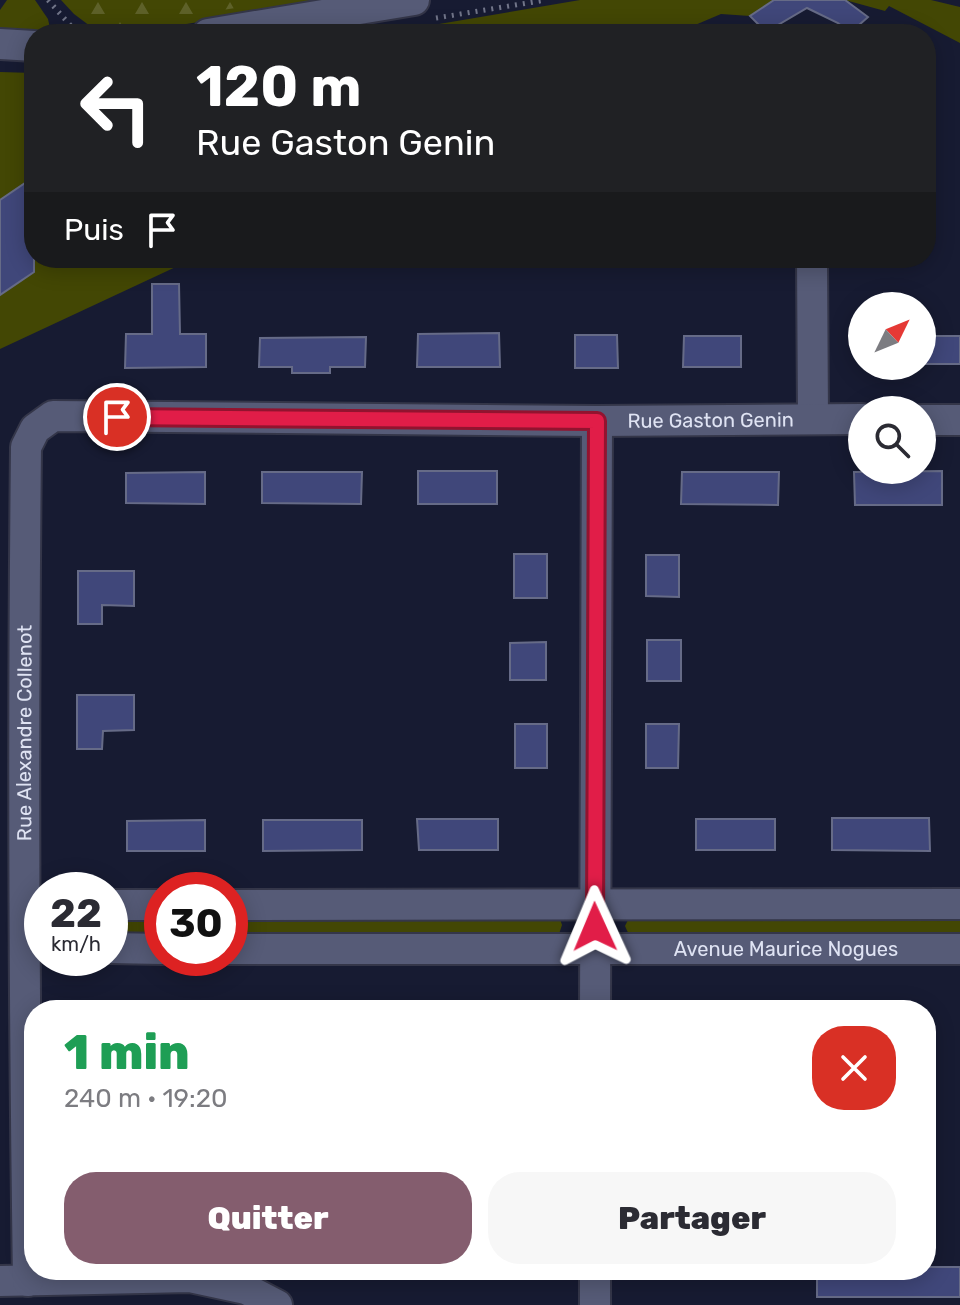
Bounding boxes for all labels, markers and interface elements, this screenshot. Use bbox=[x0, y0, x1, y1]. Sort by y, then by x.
text: 120 m bbox=[196, 54, 362, 120]
icon: left bbox=[64, 56, 168, 160]
text: Rue Gaston Genin bbox=[196, 121, 495, 164]
icon: arrive bbox=[140, 208, 184, 252]
text: Puis bbox=[64, 212, 124, 248]
north arrow bbox=[848, 292, 936, 380]
map controls bbox=[848, 292, 936, 484]
pin bbox=[83, 383, 151, 451]
icon: arrive bbox=[95, 395, 139, 439]
button: search bbox=[848, 396, 936, 484]
street label: Rue Gaston Genin bbox=[627, 408, 794, 433]
street label: Rue Alexandre Collenot bbox=[12, 625, 37, 841]
speed limit sign: 30 bbox=[144, 872, 248, 976]
position arrow bbox=[553, 885, 637, 969]
text: 22 bbox=[50, 890, 102, 937]
text: km/h bbox=[51, 932, 101, 956]
street label: Avenue Maurice Nogues bbox=[674, 937, 898, 961]
text: 1 min bbox=[64, 1024, 190, 1081]
button: close bbox=[812, 1026, 896, 1110]
text: 240 m · 19:20 bbox=[64, 1083, 227, 1114]
button: Quitter bbox=[64, 1172, 472, 1264]
button: Partager bbox=[488, 1172, 896, 1264]

